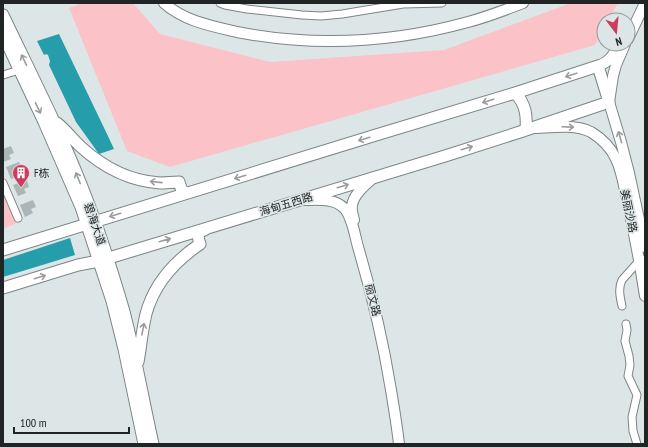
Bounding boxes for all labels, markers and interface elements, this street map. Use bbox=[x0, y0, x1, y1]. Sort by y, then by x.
north arrow bbox=[596, 12, 636, 52]
text: N bbox=[614, 34, 624, 49]
one-way arrow bbox=[20, 54, 27, 66]
one-way arrow bbox=[565, 72, 578, 79]
one-way arrow bbox=[482, 98, 495, 105]
one-way arrow bbox=[35, 102, 42, 114]
one-way arrow bbox=[561, 124, 574, 131]
one-way arrow bbox=[616, 131, 623, 144]
one-way arrow bbox=[357, 136, 370, 143]
one-way arrow bbox=[461, 144, 473, 152]
building icon: F栋 bbox=[11, 163, 31, 188]
place label: F栋 bbox=[34, 166, 50, 180]
one-way arrow bbox=[74, 172, 82, 184]
one-way arrow bbox=[234, 174, 246, 182]
one-way arrow bbox=[150, 178, 163, 186]
one-way arrow bbox=[336, 182, 349, 189]
street label: 美丽沙路 bbox=[618, 188, 640, 234]
street label: 海甸五西路 bbox=[258, 189, 314, 219]
street label: 碧海大道 bbox=[81, 201, 109, 247]
one-way arrow bbox=[110, 212, 122, 220]
one-way arrow bbox=[158, 236, 171, 243]
one-way arrow bbox=[34, 273, 47, 280]
street label: 丽文路 bbox=[362, 282, 384, 318]
one-way arrow bbox=[140, 322, 148, 335]
scale bar bbox=[14, 409, 129, 435]
text: 100 m bbox=[20, 415, 47, 430]

